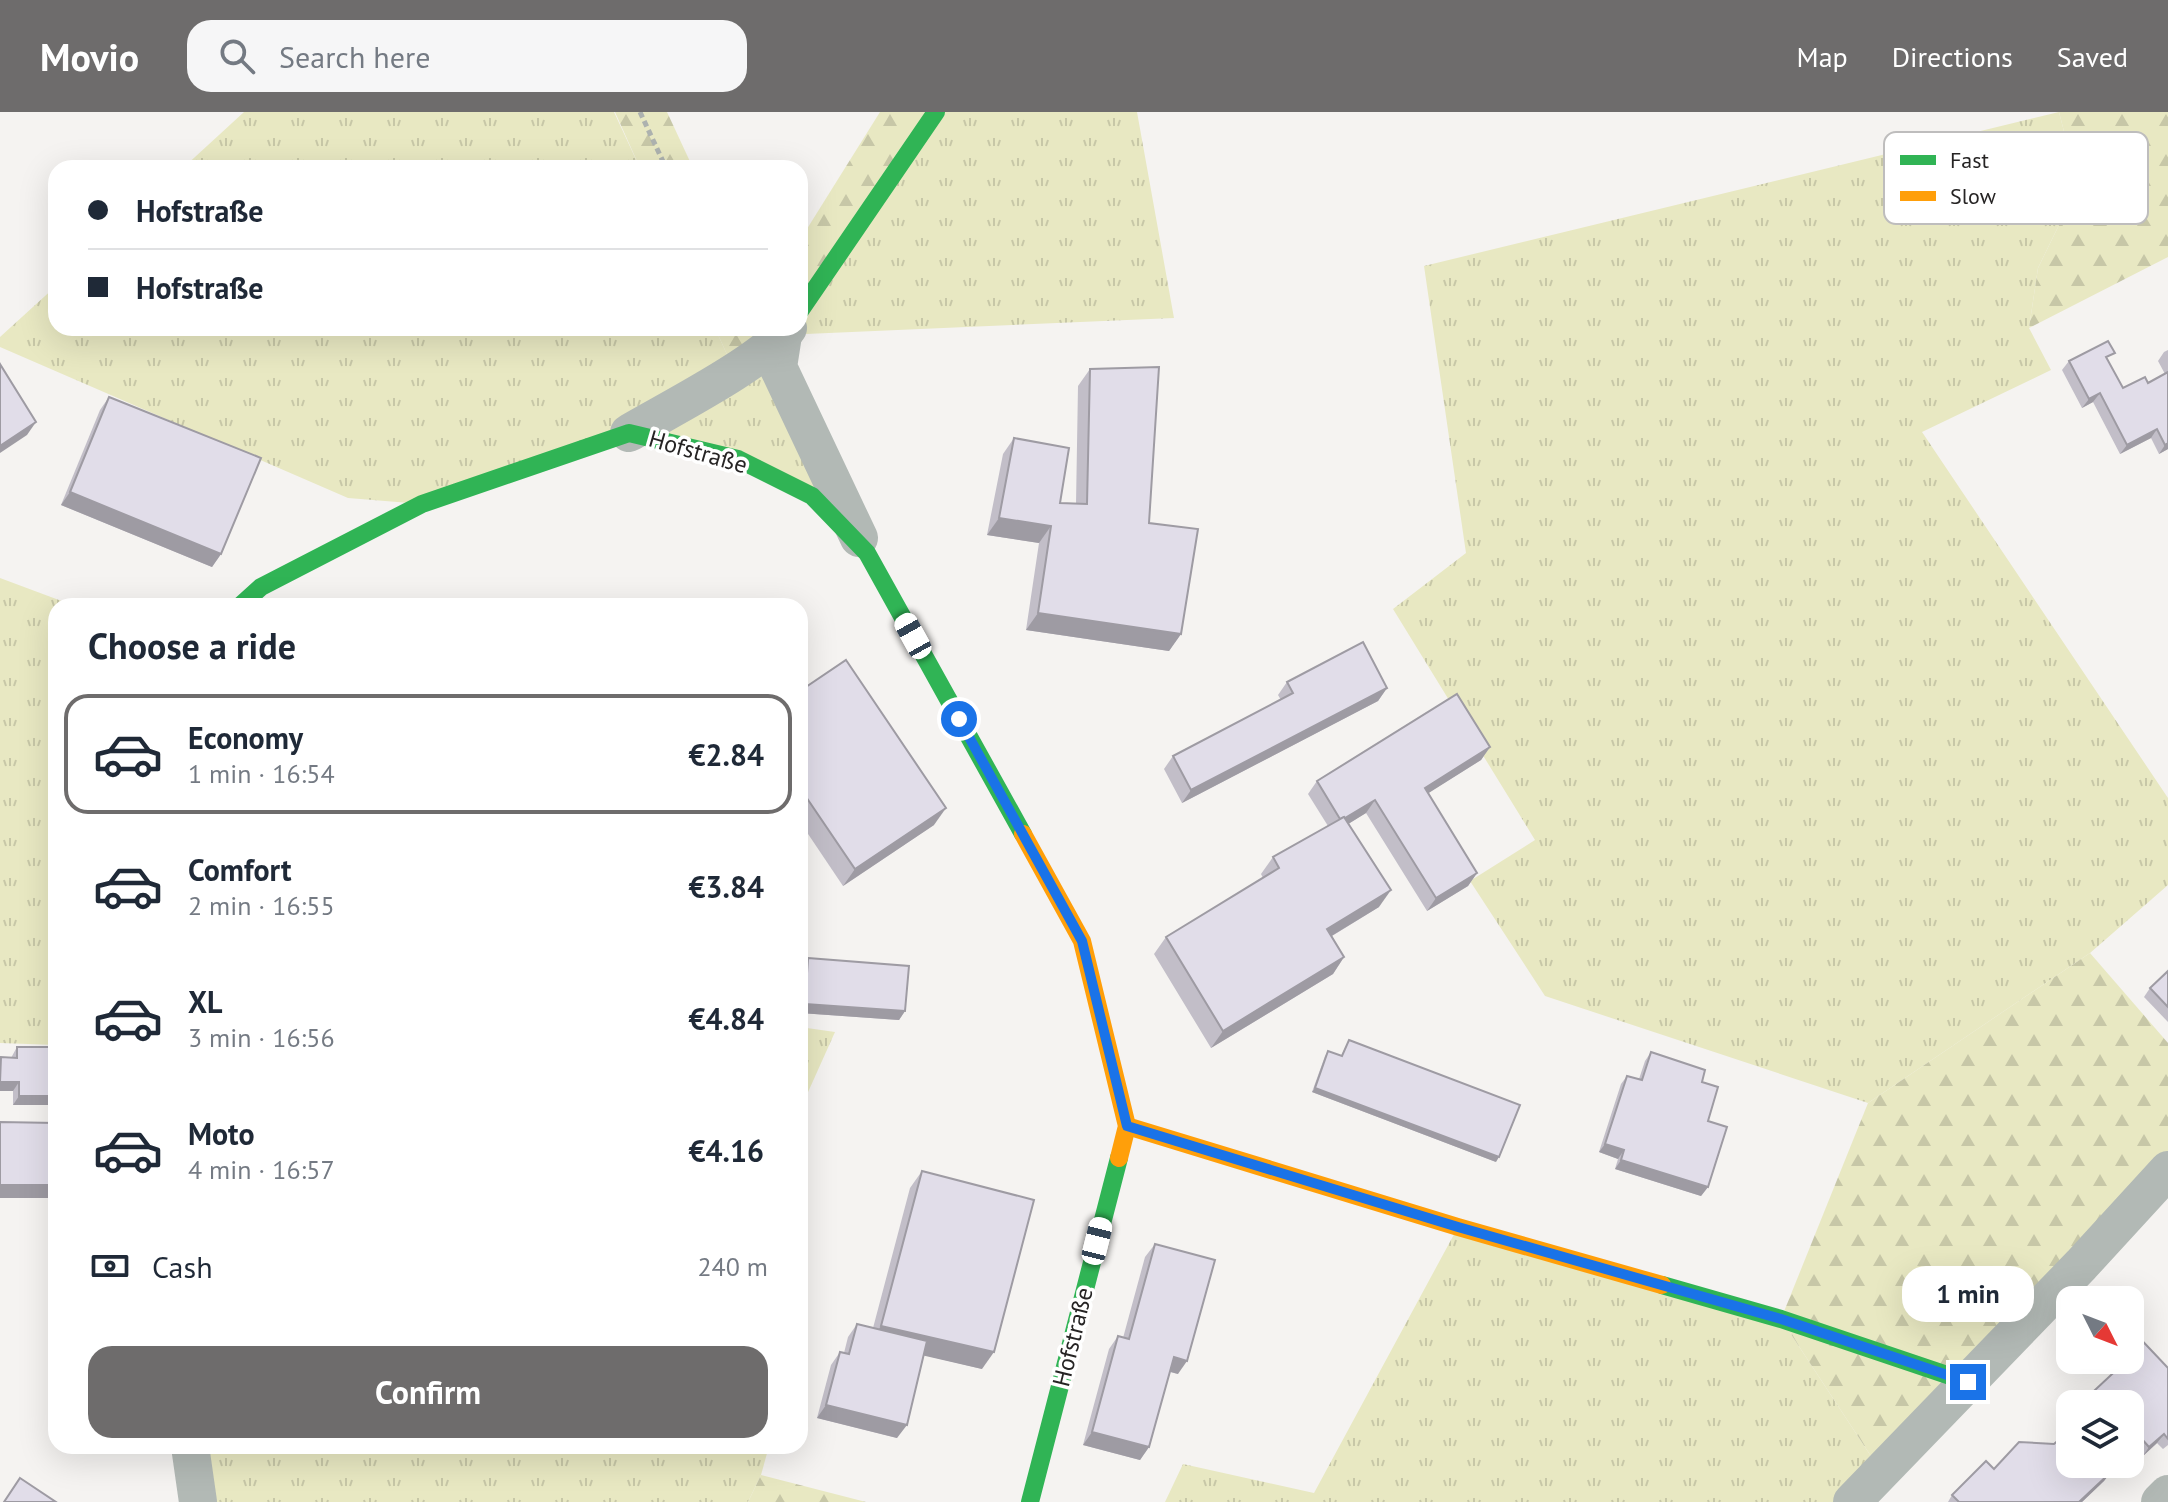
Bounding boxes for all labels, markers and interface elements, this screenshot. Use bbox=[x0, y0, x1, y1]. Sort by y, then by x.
search box bbox=[187, 20, 747, 92]
text: Movio bbox=[40, 32, 139, 81]
icon: search bbox=[215, 34, 259, 78]
text: Search here bbox=[279, 37, 430, 76]
text: Map bbox=[1797, 38, 1848, 75]
text: Directions bbox=[1892, 38, 2013, 75]
text: Saved bbox=[2057, 38, 2128, 75]
legend bbox=[1884, 132, 2148, 224]
text: Fast bbox=[1950, 146, 1990, 174]
text: Slow bbox=[1950, 182, 1996, 210]
text: Hofstraße bbox=[136, 191, 264, 230]
text: Hofstraße bbox=[136, 268, 264, 307]
street label: Hofstraße bbox=[645, 423, 751, 480]
car bbox=[891, 609, 935, 663]
text: Choose a ride bbox=[88, 622, 296, 669]
route start bbox=[941, 701, 977, 737]
icon: car bbox=[92, 718, 164, 790]
text: Economy bbox=[188, 718, 303, 757]
text: €2.84 bbox=[689, 735, 764, 774]
text: 1 min · 16:54 bbox=[188, 757, 335, 790]
icon: car bbox=[92, 850, 164, 922]
text: Comfort bbox=[188, 850, 291, 889]
text: €3.84 bbox=[689, 867, 764, 906]
text: 2 min · 16:55 bbox=[188, 889, 335, 922]
icon: car bbox=[92, 982, 164, 1054]
text: XL bbox=[188, 982, 222, 1021]
text: €4.84 bbox=[689, 999, 764, 1038]
text: 3 min · 16:56 bbox=[188, 1021, 335, 1054]
icon: car bbox=[92, 1114, 164, 1186]
text: Moto bbox=[188, 1114, 255, 1153]
text: €4.16 bbox=[689, 1131, 764, 1170]
text: 4 min · 16:57 bbox=[188, 1153, 335, 1186]
car bbox=[1080, 1215, 1114, 1267]
icon: cash bbox=[88, 1244, 132, 1288]
text: Cash bbox=[152, 1247, 213, 1286]
text: 240 m bbox=[697, 1250, 768, 1283]
callout: 1 min bbox=[1902, 1266, 2034, 1322]
text: 1 min bbox=[1936, 1277, 2000, 1310]
street label: Hofstraße bbox=[1045, 1284, 1100, 1390]
north arrow bbox=[2056, 1286, 2144, 1374]
map controls bbox=[2056, 1286, 2144, 1478]
button: Confirm bbox=[88, 1346, 768, 1438]
route end bbox=[1950, 1364, 1986, 1400]
button: layers bbox=[2056, 1390, 2144, 1478]

